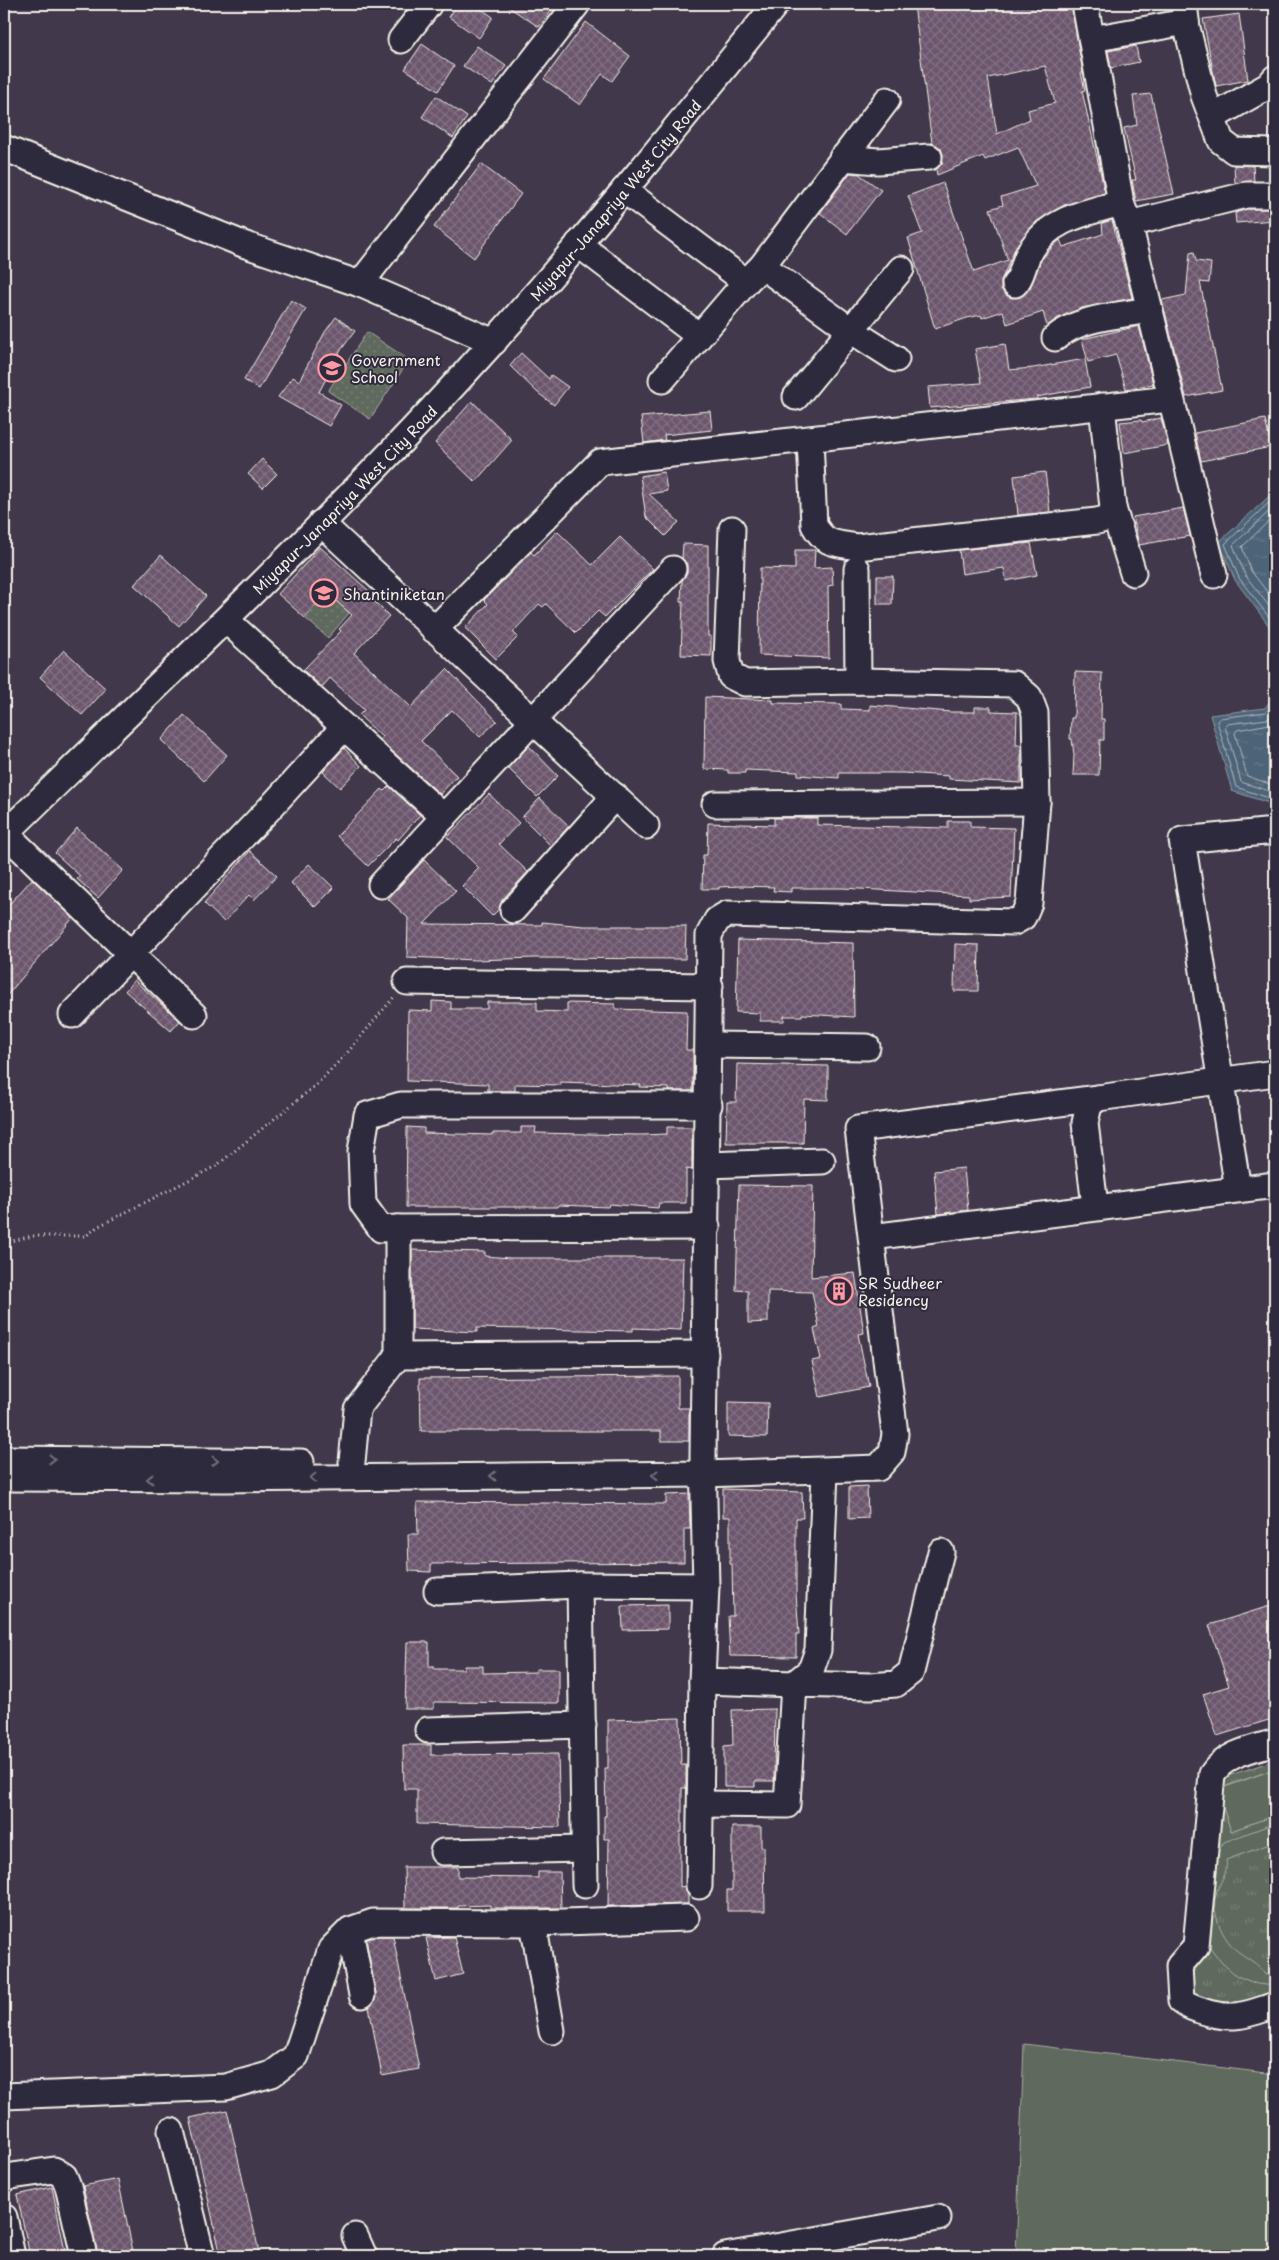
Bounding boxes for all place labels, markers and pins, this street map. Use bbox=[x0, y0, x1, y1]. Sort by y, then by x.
place label: Government School bbox=[351, 348, 441, 388]
school or university icon: Government School bbox=[317, 353, 347, 383]
school or university icon: Shantiniketan bbox=[309, 578, 339, 608]
place label: Shantiniketan bbox=[343, 582, 445, 605]
place label: SR Sudheer Residency bbox=[858, 1271, 942, 1311]
building icon: SR Sudheer Residency bbox=[824, 1276, 854, 1306]

